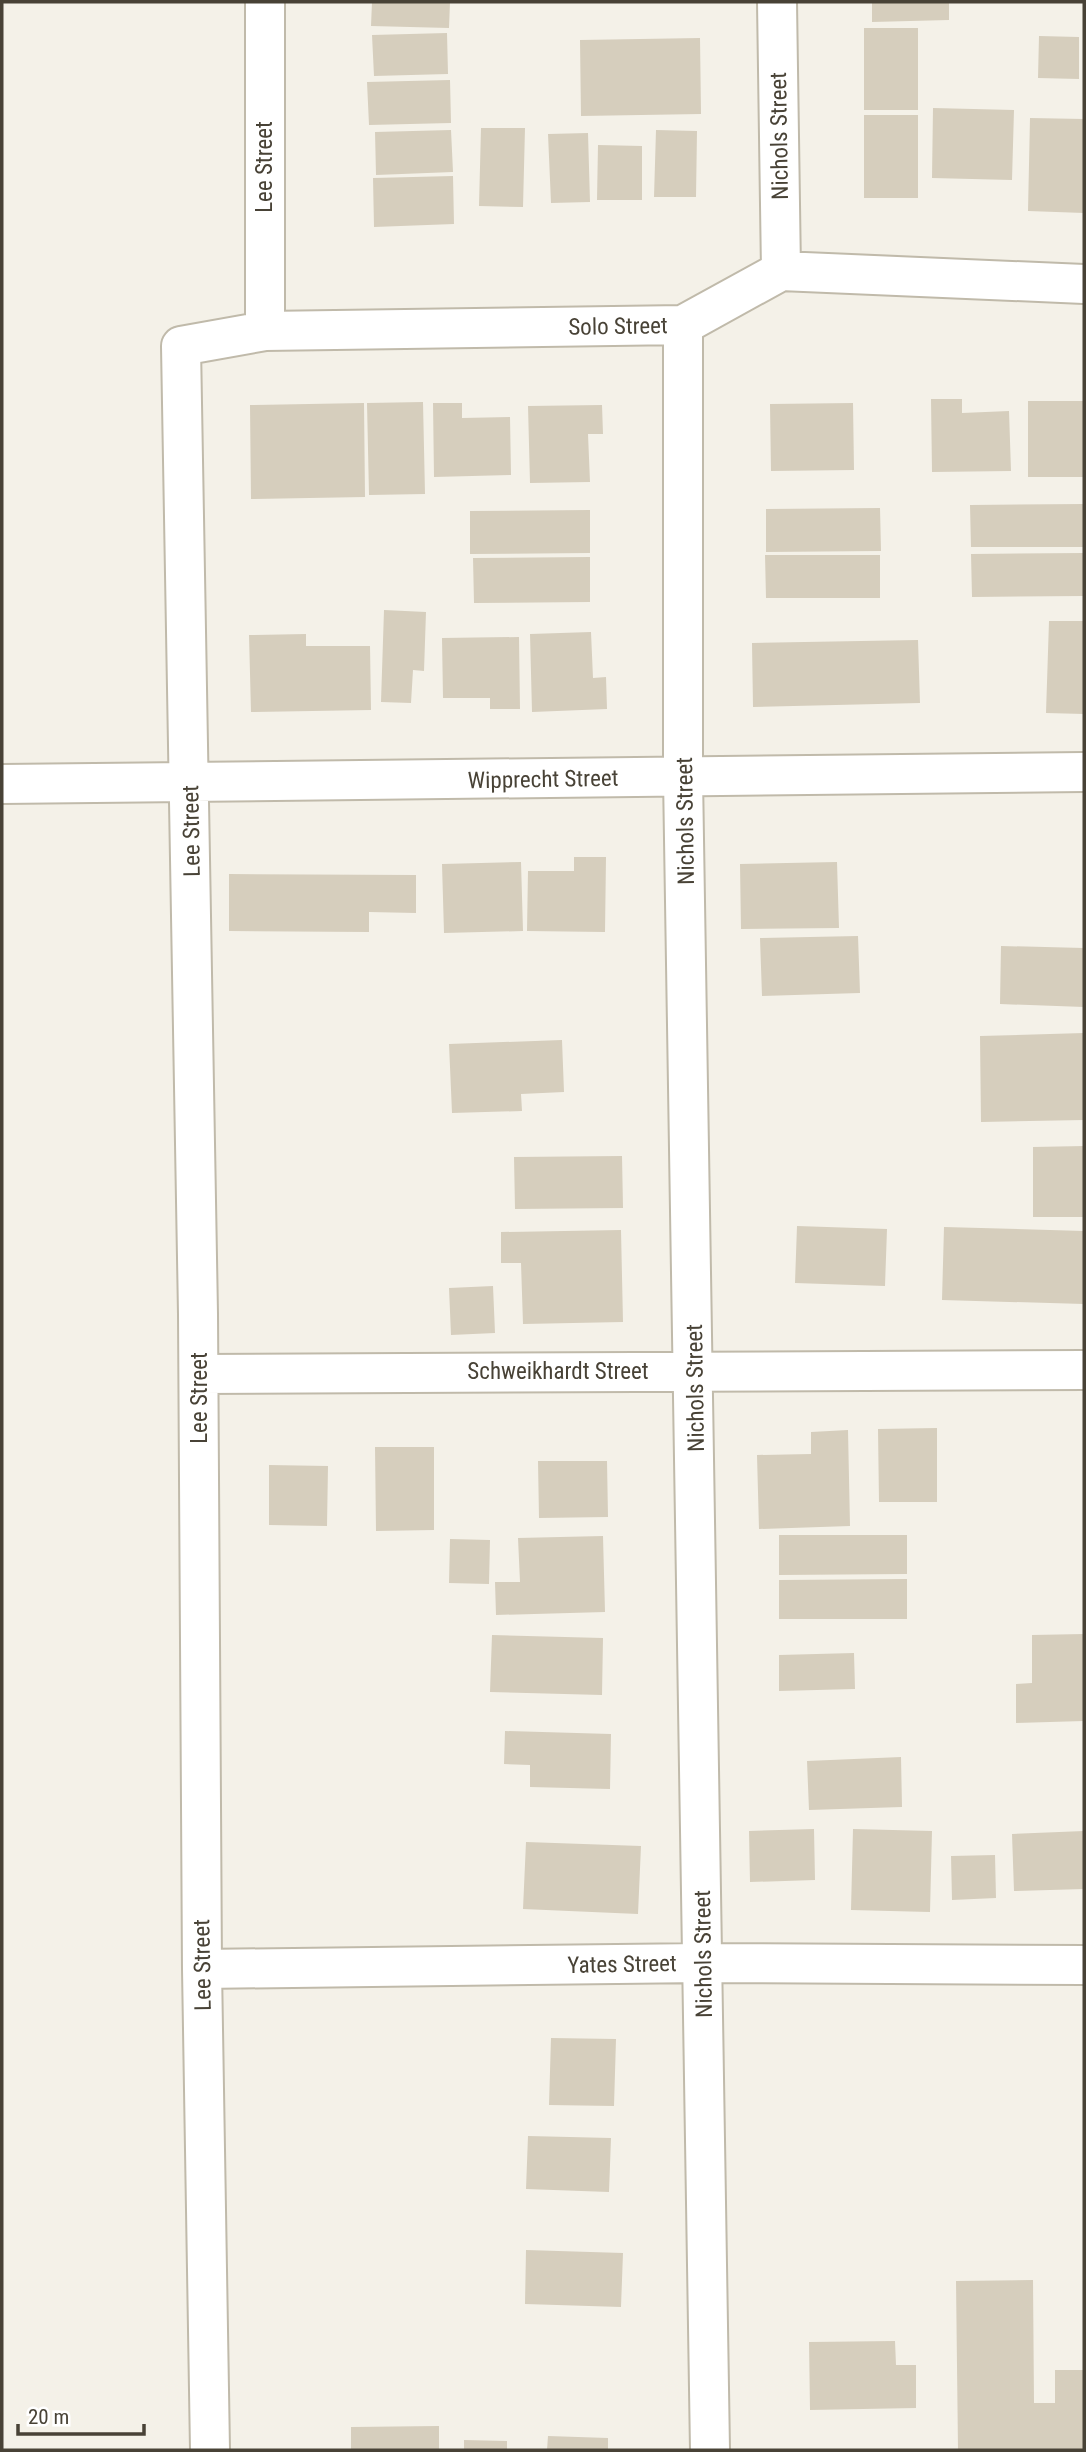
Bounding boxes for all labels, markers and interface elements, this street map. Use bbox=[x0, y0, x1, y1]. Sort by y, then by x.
street label: Nichols Street bbox=[765, 72, 794, 200]
street label: Lee Street bbox=[251, 121, 278, 213]
street label: Solo Street bbox=[568, 312, 668, 341]
street label: Nichols Street bbox=[671, 757, 700, 885]
street label: Wipprecht Street bbox=[467, 765, 619, 794]
street label: Lee Street bbox=[177, 785, 206, 877]
street label: Nichols Street bbox=[681, 1324, 710, 1452]
street label: Lee Street bbox=[186, 1352, 213, 1444]
street label: Schweikhardt Street bbox=[467, 1358, 649, 1385]
street label: Nichols Street bbox=[689, 1890, 718, 2018]
street label: Lee Street bbox=[188, 1919, 217, 2011]
street label: Yates Street bbox=[567, 1950, 677, 1979]
scale bar bbox=[18, 2392, 144, 2436]
text: 20 m bbox=[28, 2405, 69, 2429]

